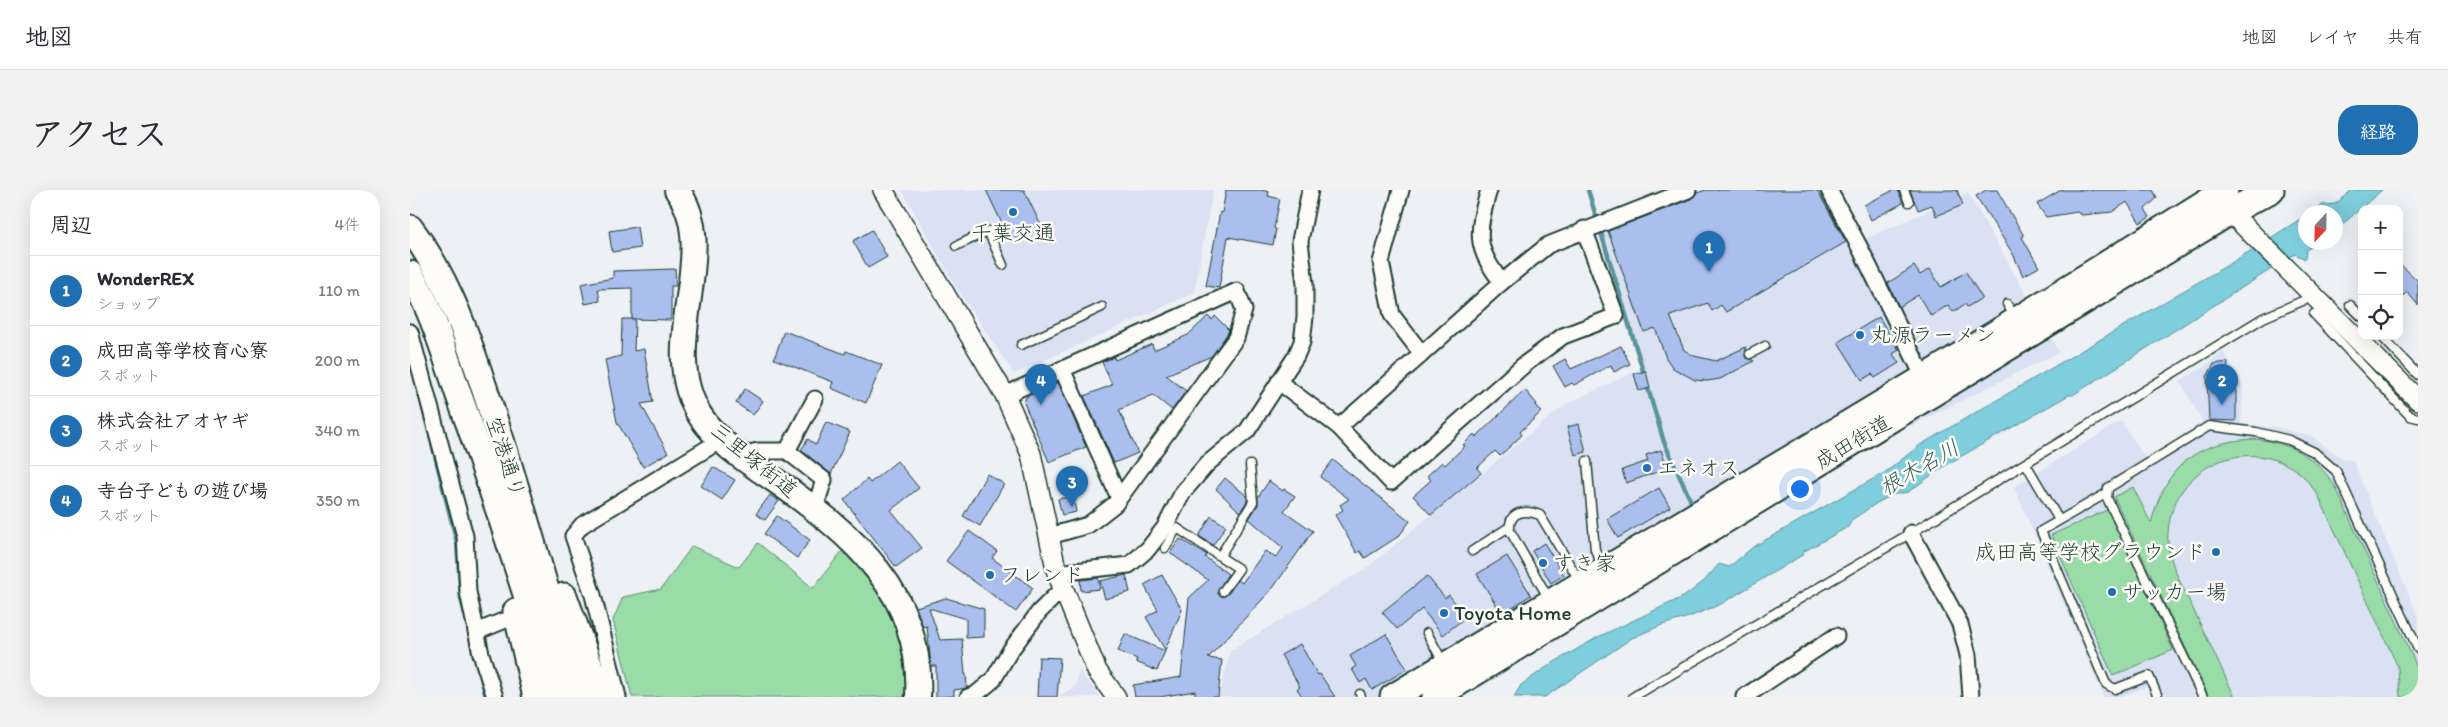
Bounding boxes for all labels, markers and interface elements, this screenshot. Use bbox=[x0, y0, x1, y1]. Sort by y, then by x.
text: 地図 bbox=[25, 22, 73, 51]
text: 地図 bbox=[2242, 26, 2278, 48]
text: レイヤ bbox=[2306, 26, 2359, 48]
text: 共有 bbox=[2387, 26, 2423, 48]
button: 経路 bbox=[2338, 105, 2418, 155]
text: アクセス bbox=[30, 113, 168, 155]
north arrow bbox=[2298, 205, 2343, 250]
map controls bbox=[2358, 205, 2403, 340]
button: + bbox=[2358, 205, 2403, 250]
marker: 千葉交通 bbox=[1007, 206, 1019, 218]
text: 周辺 bbox=[50, 212, 92, 237]
text: 4件 bbox=[334, 215, 360, 234]
place label: 千葉交通 bbox=[971, 220, 1055, 245]
pin: 1 bbox=[1693, 231, 1725, 272]
button: − bbox=[2358, 250, 2403, 295]
text: WonderREX bbox=[97, 267, 194, 290]
text: 1 bbox=[62, 281, 70, 300]
text: 110 m bbox=[318, 281, 360, 300]
text: ショップ bbox=[97, 294, 160, 313]
button: locate bbox=[2358, 295, 2403, 340]
place label: 丸源ラーメン bbox=[1870, 322, 1996, 347]
marker: 丸源ラーメン bbox=[1854, 329, 1866, 341]
text: 成田高等学校育心寮 bbox=[97, 339, 268, 362]
text: 2 bbox=[62, 351, 70, 370]
text: 200 m bbox=[315, 351, 360, 370]
pin: 4 bbox=[1025, 364, 1057, 405]
pin: 2 bbox=[2206, 364, 2238, 405]
text: スポット bbox=[97, 366, 161, 385]
text: 株式会社アオヤギ bbox=[97, 409, 249, 432]
street label: 成田街道 bbox=[1810, 409, 1895, 474]
street label: 空港通り bbox=[482, 413, 531, 501]
street label: 三里塚街道 bbox=[706, 417, 803, 502]
text: 3 bbox=[62, 421, 70, 440]
text: 340 m bbox=[315, 421, 360, 440]
water label: 根木名川 bbox=[1874, 434, 1964, 501]
text: スポット bbox=[97, 436, 161, 455]
place label: エネオス bbox=[1657, 455, 1740, 480]
marker: エネオス bbox=[1641, 462, 1653, 474]
pin: 3 bbox=[1056, 466, 1088, 507]
your location bbox=[1787, 476, 1813, 502]
text: 寺台子どもの遊び場 bbox=[97, 479, 268, 502]
text: 4 bbox=[61, 491, 71, 510]
text: 350 m bbox=[316, 491, 360, 510]
text: スポット bbox=[97, 506, 161, 525]
place label: 成田高等学校グラウンド bbox=[1975, 539, 2206, 564]
marker: 成田高等学校グラウンド bbox=[2210, 546, 2222, 558]
place label: すき家 bbox=[1553, 550, 1616, 575]
marker: すき家 bbox=[1537, 557, 1549, 569]
place label: フレンド bbox=[1000, 562, 1084, 587]
marker: フレンド bbox=[984, 569, 996, 581]
place label: サッカー場 bbox=[2122, 579, 2227, 604]
marker: サッカー場 bbox=[2106, 586, 2118, 598]
place label: Toyota Home bbox=[1454, 600, 1571, 625]
marker: Toyota Home bbox=[1438, 607, 1450, 619]

